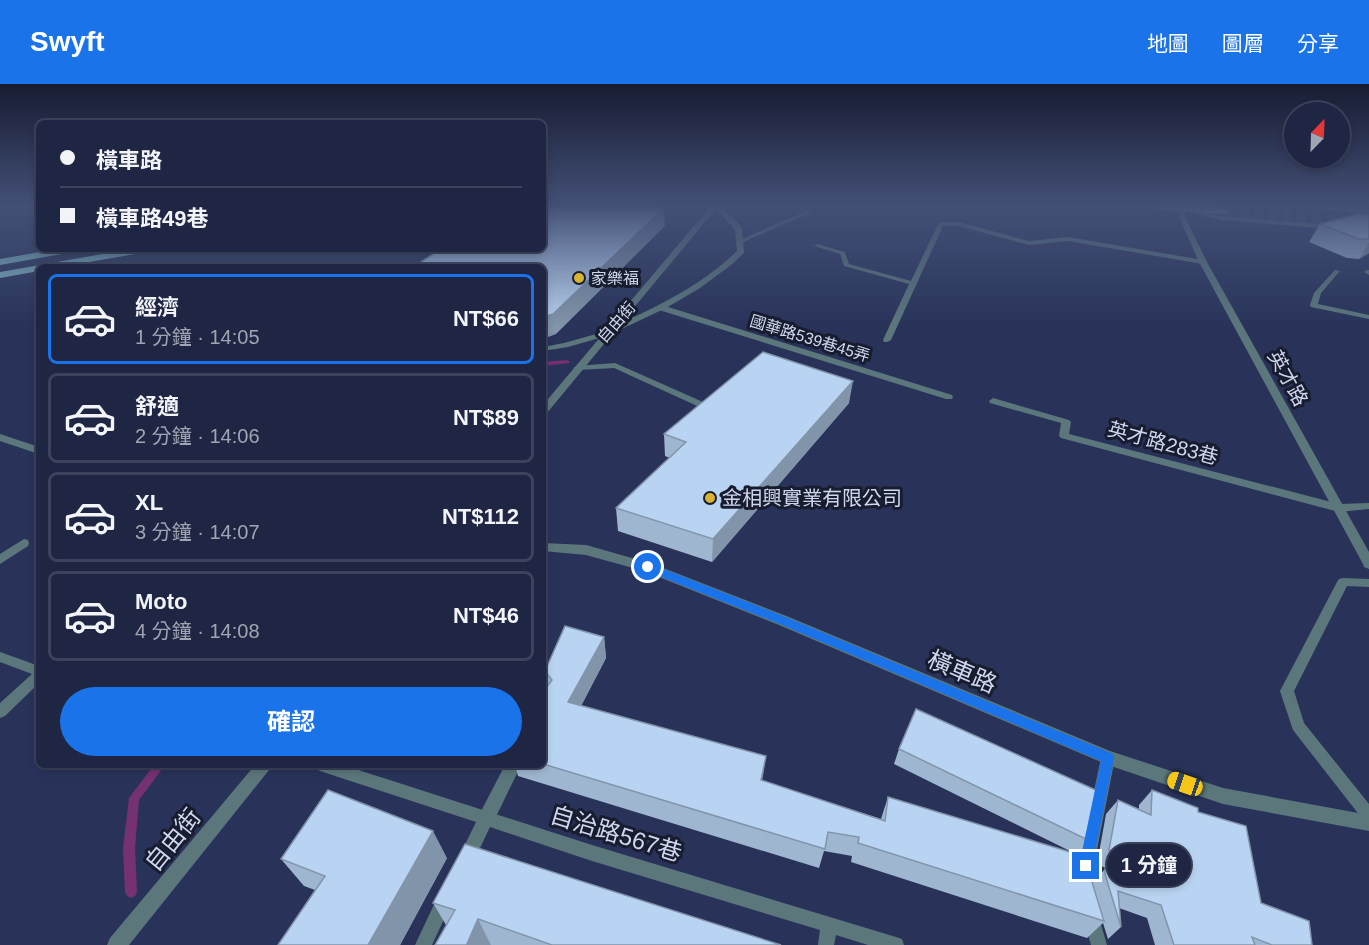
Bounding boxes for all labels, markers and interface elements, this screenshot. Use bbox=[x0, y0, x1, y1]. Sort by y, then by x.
text: Swyft bbox=[30, 26, 105, 57]
text: 地圖 bbox=[1147, 32, 1189, 55]
text: 圖層 bbox=[1222, 32, 1264, 55]
text: 分享 bbox=[1297, 32, 1339, 55]
north arrow bbox=[1284, 102, 1350, 168]
map controls bbox=[1284, 102, 1350, 168]
text: 橫車路 bbox=[96, 148, 162, 173]
text: 橫車路49巷 bbox=[96, 206, 208, 231]
place label: 家樂福 bbox=[591, 270, 639, 287]
marker: 家樂福 bbox=[572, 271, 586, 285]
icon: car bbox=[63, 292, 117, 346]
text: 經濟 bbox=[135, 295, 179, 320]
street label: 自由街 bbox=[594, 299, 639, 346]
text: NT$66 bbox=[453, 306, 519, 331]
street label: 國華路539巷45弄 bbox=[748, 312, 872, 365]
text: 1 分鐘 · 14:05 bbox=[135, 326, 260, 348]
street label: 英才路 bbox=[1264, 346, 1312, 410]
icon: car bbox=[63, 391, 117, 445]
text: 舒適 bbox=[135, 394, 179, 419]
text: NT$89 bbox=[453, 405, 519, 430]
street label: 英才路283巷 bbox=[1105, 418, 1221, 468]
text: 2 分鐘 · 14:06 bbox=[135, 425, 260, 447]
place label: 金相興實業有限公司 bbox=[722, 487, 902, 509]
icon: car bbox=[63, 490, 117, 544]
text: XL bbox=[135, 490, 163, 515]
marker: 金相興實業有限公司 bbox=[703, 491, 717, 505]
text: NT$112 bbox=[442, 504, 519, 529]
text: 3 分鐘 · 14:07 bbox=[135, 521, 260, 543]
route start bbox=[634, 553, 661, 580]
icon: car bbox=[63, 589, 117, 643]
text: Moto bbox=[135, 589, 188, 614]
text: NT$46 bbox=[453, 603, 519, 628]
text: 4 分鐘 · 14:08 bbox=[135, 620, 260, 642]
street label: 橫車路 bbox=[924, 645, 1001, 698]
button: 確認 bbox=[60, 687, 522, 756]
car bbox=[1165, 770, 1205, 798]
street label: 自治路567巷 bbox=[547, 801, 685, 866]
street label: 自由街 bbox=[139, 803, 206, 876]
callout: 1 分鐘 bbox=[1107, 845, 1191, 887]
route end bbox=[1072, 852, 1099, 879]
text: 1 分鐘 bbox=[1121, 854, 1177, 876]

